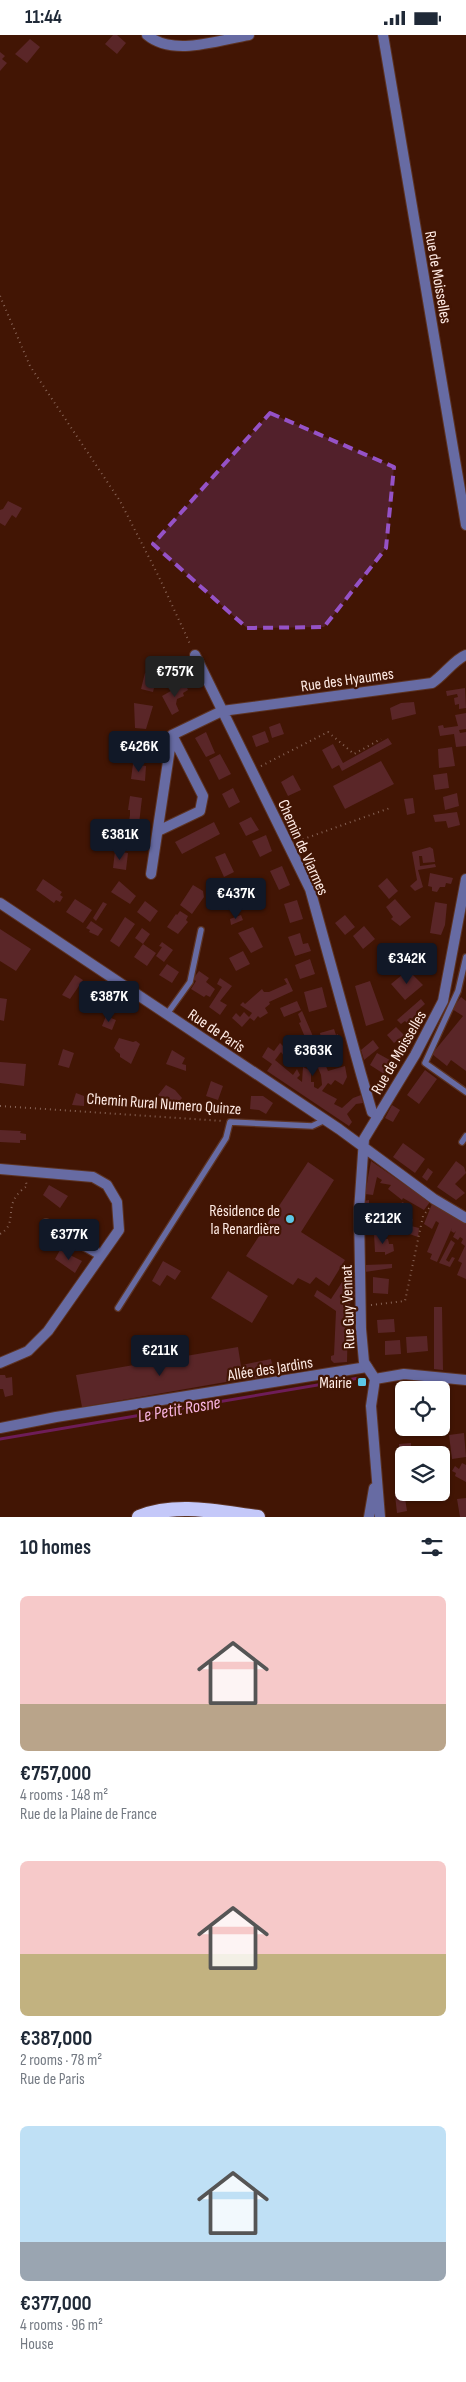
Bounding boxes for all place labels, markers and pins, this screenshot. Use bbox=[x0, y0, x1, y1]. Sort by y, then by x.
pin: €757K bbox=[140, 655, 210, 698]
pin: €426K bbox=[104, 731, 174, 773]
pin: €381K bbox=[85, 819, 155, 861]
pin: €437K bbox=[201, 877, 271, 920]
pin: €342K bbox=[372, 943, 442, 985]
pin: €387K bbox=[74, 981, 144, 1023]
pin: €363K bbox=[278, 1035, 348, 1077]
place label: Résidence de la Renardière bbox=[209, 1202, 280, 1239]
pin: €212K bbox=[348, 1203, 418, 1245]
marker: Résidence de la Renardière bbox=[284, 1213, 296, 1225]
pin: €377K bbox=[34, 1219, 104, 1261]
pin: €211K bbox=[125, 1335, 195, 1377]
place label: Mairie bbox=[319, 1374, 352, 1393]
marker: Mairie bbox=[356, 1376, 368, 1388]

